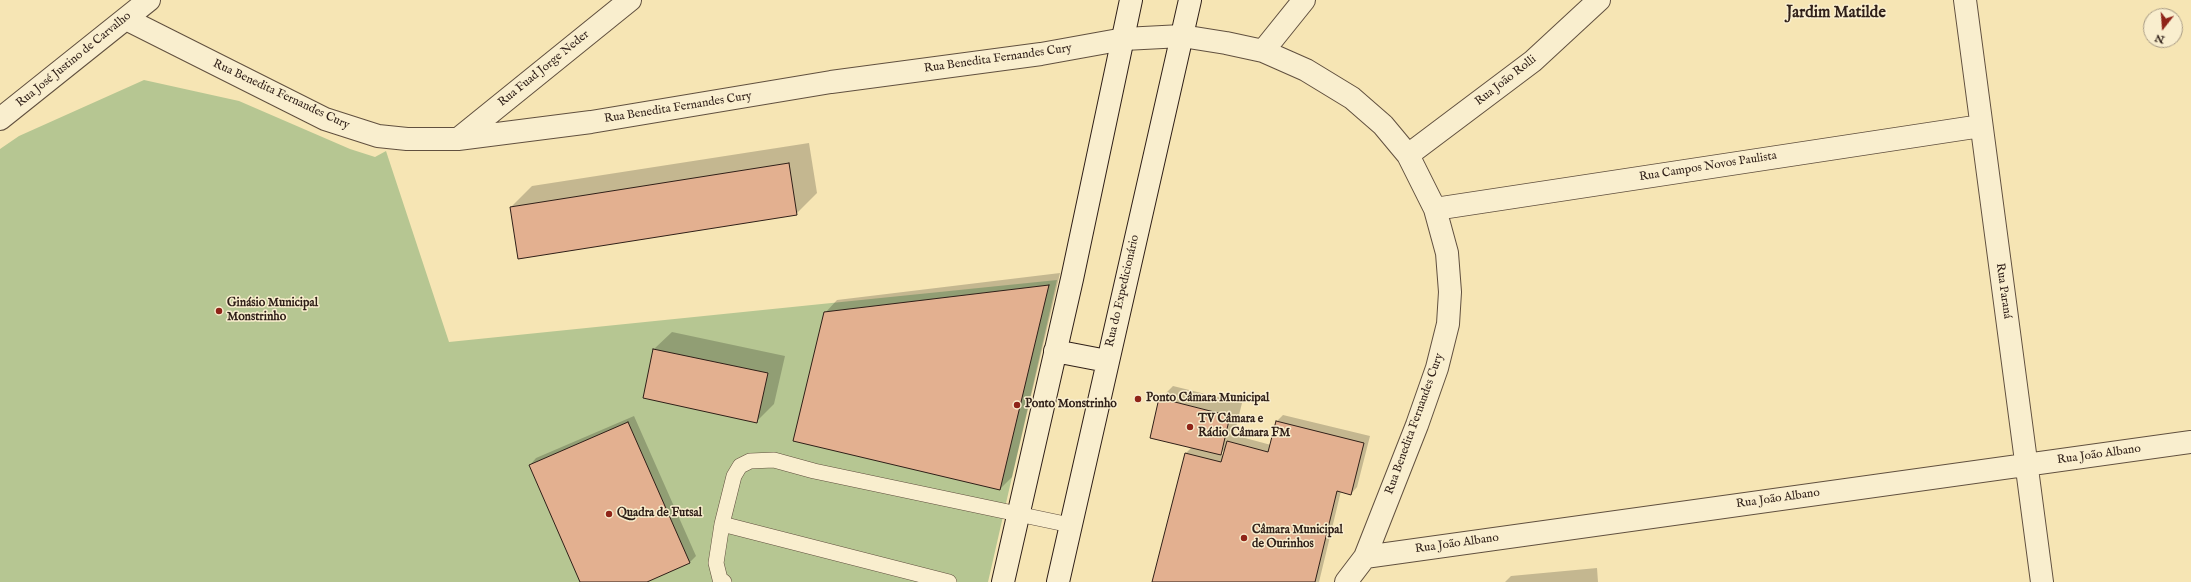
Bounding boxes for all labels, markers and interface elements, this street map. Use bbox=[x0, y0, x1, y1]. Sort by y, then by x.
district label: Jardim Matilde bbox=[1786, 4, 1886, 24]
north arrow bbox=[2143, 8, 2183, 48]
street label: Rua José Justino de Carvalho bbox=[14, 9, 134, 111]
street label: Rua Fuad Jorge Neder bbox=[496, 28, 592, 110]
text: N bbox=[2153, 30, 2166, 47]
street label: Rua Benedita Fernandes Cury bbox=[923, 41, 1073, 77]
street label: Rua João Rolli bbox=[1473, 53, 1539, 109]
street label: Rua Benedita Fernandes Cury bbox=[210, 57, 352, 133]
street label: Rua Benedita Fernandes Cury bbox=[603, 89, 753, 127]
street label: Rua Campos Novos Paulista bbox=[1638, 149, 1778, 185]
street label: Rua do Expedicionário bbox=[1103, 234, 1143, 348]
street label: Rua Paraná bbox=[1992, 262, 2014, 320]
place label: Ginásio Municipal Monstrinho bbox=[227, 297, 318, 325]
marker: Ginásio Municipal Monstrinho bbox=[214, 306, 224, 316]
street label: Rua Benedita Fernandes Cury bbox=[1383, 351, 1447, 497]
place label: Ponto Câmara Municipal bbox=[1146, 392, 1269, 406]
marker: Ponto Câmara Municipal bbox=[1133, 394, 1143, 404]
place label: Ponto Monstrinho bbox=[1025, 398, 1117, 412]
marker: Ponto Monstrinho bbox=[1012, 400, 1022, 410]
place label: TV Câmara e Rádio Câmara FM bbox=[1198, 413, 1290, 441]
marker: TV Câmara e Rádio Câmara FM bbox=[1185, 422, 1195, 432]
street label: Rua João Albano bbox=[2056, 442, 2142, 468]
street label: Rua João Albano bbox=[1735, 486, 1821, 512]
place label: Quadra de Futsal bbox=[617, 507, 702, 521]
marker: Quadra de Futsal bbox=[604, 509, 614, 519]
place label: Câmara Municipal de Ourinhos bbox=[1252, 524, 1343, 552]
street label: Rua João Albano bbox=[1414, 531, 1500, 557]
marker: Câmara Municipal de Ourinhos bbox=[1239, 533, 1249, 543]

